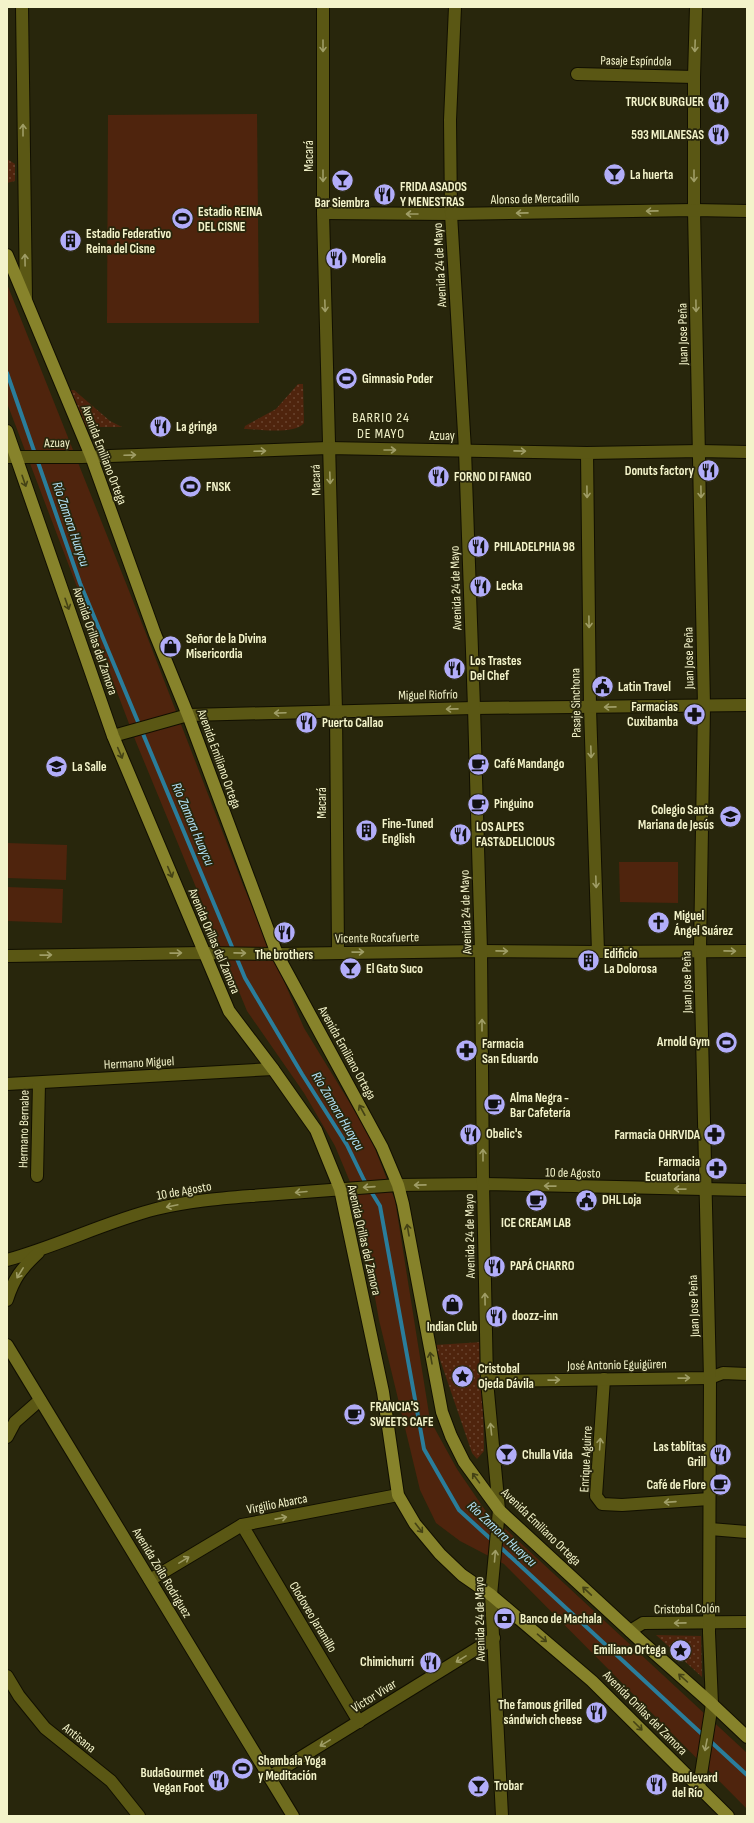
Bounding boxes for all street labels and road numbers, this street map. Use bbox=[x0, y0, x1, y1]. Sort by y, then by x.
street label: Pasaje Espíndola bbox=[600, 52, 672, 70]
street label: Macará bbox=[301, 140, 317, 172]
street label: Alonso de Mercadillo bbox=[490, 190, 579, 208]
street label: Avenida 24 de Mayo bbox=[430, 222, 450, 309]
street label: Juan Jose Peña bbox=[674, 303, 692, 366]
street label: Avenida Emiliano Ortega bbox=[77, 402, 130, 507]
street label: Azuay bbox=[428, 428, 455, 444]
street label: Azuay bbox=[43, 435, 70, 451]
street label: Macará bbox=[307, 464, 325, 496]
street label: Avenida 24 de Mayo bbox=[447, 546, 466, 631]
street label: Avenida Orillas del Zamora bbox=[69, 584, 121, 697]
street label: Juan Jose Peña bbox=[680, 627, 698, 690]
street label: Pasaje Sinchona bbox=[567, 668, 585, 738]
street label: Miguel Riofrío bbox=[398, 686, 458, 704]
street label: Avenida Emiliano Ortega bbox=[193, 706, 244, 811]
street label: Macará bbox=[314, 787, 330, 819]
street label: Avenida 24 de Mayo bbox=[457, 870, 476, 955]
street label: Avenida Orillas del Zamora bbox=[184, 885, 243, 996]
street label: Vicente Rocafuerte bbox=[335, 929, 419, 947]
street label: Juan Jose Peña bbox=[678, 951, 696, 1014]
street label: Avenida Emiliano Ortega bbox=[314, 1002, 379, 1103]
street label: Hermano Miguel bbox=[103, 1053, 175, 1073]
street label: Hermano Bernabe bbox=[15, 1090, 33, 1168]
street label: 10 de Agosto bbox=[545, 1165, 601, 1181]
street label: 10 de Agosto bbox=[155, 1178, 213, 1204]
street label: Avenida Orillas del Zamora bbox=[343, 1182, 384, 1297]
street label: Avenida 24 de Mayo bbox=[461, 1194, 479, 1279]
street label: Juan Jose Peña bbox=[685, 1275, 703, 1338]
street label: José Antonio Eguigüren bbox=[566, 1356, 667, 1374]
street label: Enrique Aguirre bbox=[576, 1425, 596, 1493]
street label: Avenida Emiliano Ortega bbox=[497, 1484, 584, 1569]
street label: Virgilio Abarca bbox=[245, 1490, 309, 1518]
street label: Avenida Zoilo Rodriguez bbox=[128, 1524, 195, 1621]
street label: Avenida 24 de Mayo bbox=[471, 1577, 489, 1662]
street label: Clodoveo Jaramillo bbox=[286, 1579, 340, 1655]
street label: Cristobal Colón bbox=[654, 1600, 720, 1618]
street label: Avenida Orillas del Zamora bbox=[599, 1667, 691, 1759]
street label: Victor Vivar bbox=[348, 1676, 400, 1716]
street label: Antisana bbox=[58, 1719, 99, 1756]

